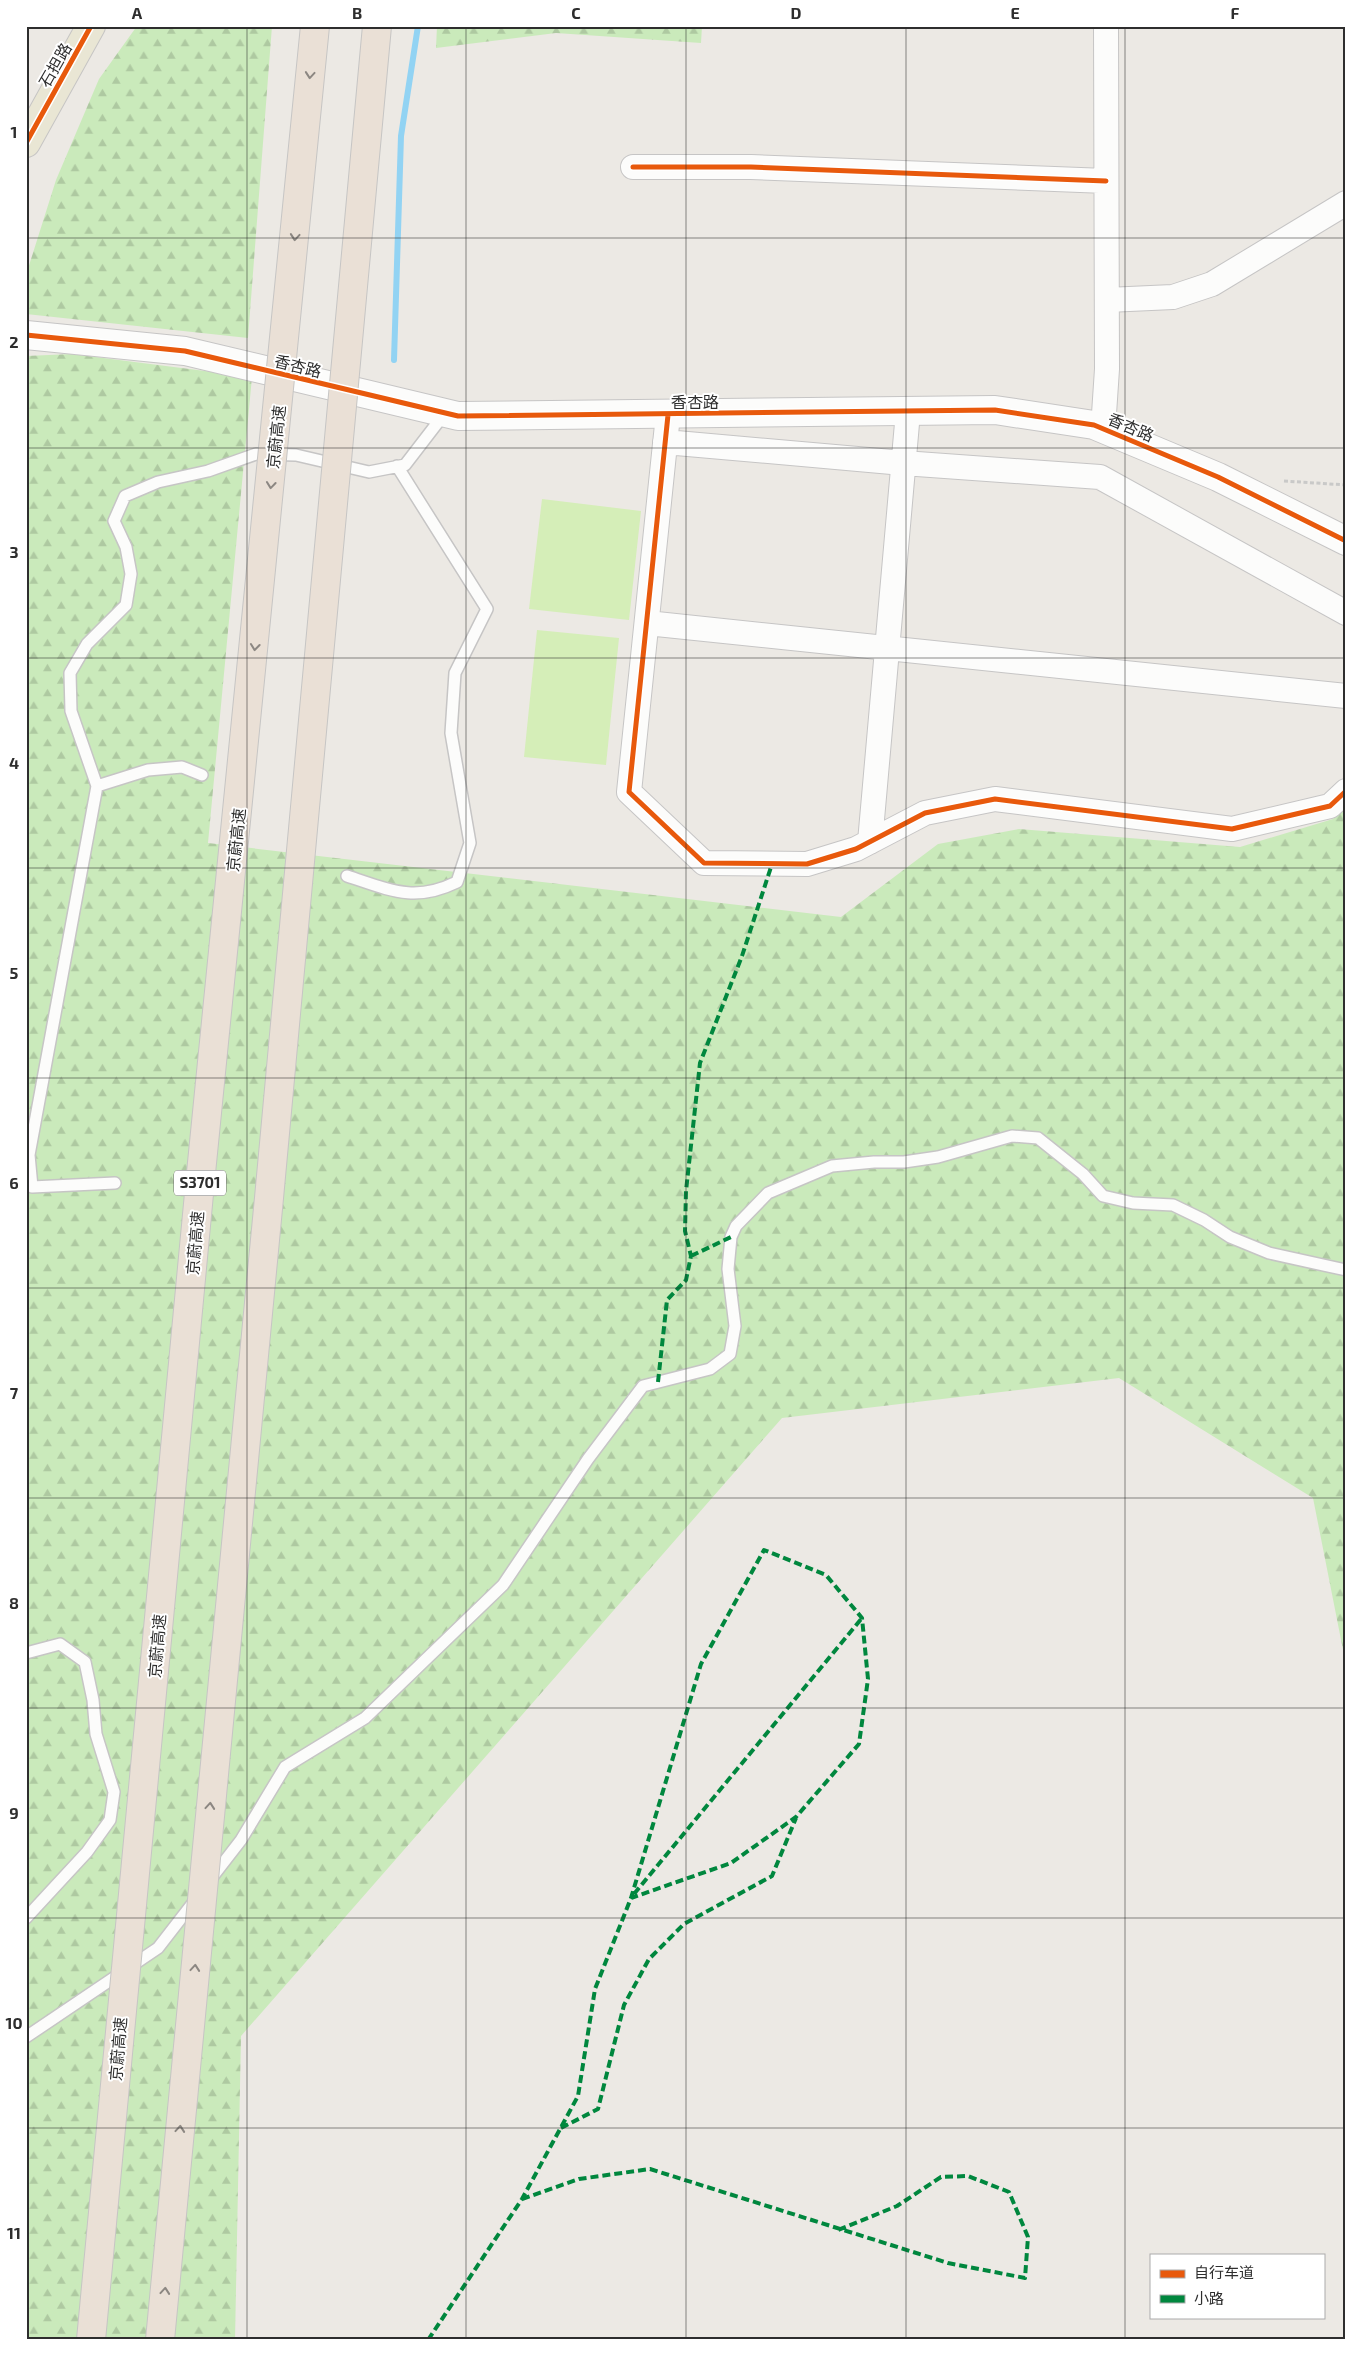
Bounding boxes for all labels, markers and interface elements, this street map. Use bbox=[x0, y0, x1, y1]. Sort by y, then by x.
text: A bbox=[132, 3, 143, 22]
text: B bbox=[352, 3, 362, 22]
text: C bbox=[571, 3, 581, 22]
text: D bbox=[791, 3, 802, 22]
text: E bbox=[1010, 3, 1020, 22]
text: F bbox=[1231, 3, 1240, 22]
street label: 石担路 bbox=[34, 39, 75, 90]
one-way arrow bbox=[305, 71, 316, 79]
text: 1 bbox=[11, 122, 17, 141]
one-way arrow bbox=[290, 233, 301, 241]
text: 2 bbox=[9, 332, 19, 351]
street label: 香杏路 bbox=[273, 350, 324, 381]
street label: 香杏路 bbox=[671, 392, 719, 411]
street label: 京蔚高速 bbox=[263, 404, 288, 470]
street label: 香杏路 bbox=[1105, 408, 1157, 445]
one-way arrow bbox=[266, 482, 277, 490]
text: 3 bbox=[9, 542, 19, 561]
one-way arrow bbox=[250, 643, 261, 651]
text: 4 bbox=[9, 753, 19, 772]
street label: 京蔚高速 bbox=[223, 807, 248, 873]
text: 5 bbox=[10, 963, 19, 982]
road number: S3701 bbox=[174, 1170, 226, 1196]
text: 6 bbox=[9, 1173, 19, 1192]
street label: 京蔚高速 bbox=[182, 1210, 207, 1276]
text: 7 bbox=[10, 1383, 19, 1402]
text: 8 bbox=[9, 1593, 19, 1612]
street label: 京蔚高速 bbox=[144, 1613, 169, 1679]
one-way arrow bbox=[205, 1802, 216, 1810]
text: 9 bbox=[9, 1803, 19, 1822]
one-way arrow bbox=[189, 1963, 200, 1971]
text: 10 bbox=[5, 2013, 23, 2032]
street label: 京蔚高速 bbox=[105, 2016, 130, 2082]
one-way arrow bbox=[174, 2125, 185, 2133]
text: 11 bbox=[7, 2223, 21, 2242]
legend bbox=[1150, 2254, 1324, 2318]
text: 自行车道 bbox=[1194, 2263, 1254, 2281]
one-way arrow bbox=[159, 2287, 170, 2295]
text: 小路 bbox=[1194, 2289, 1224, 2307]

